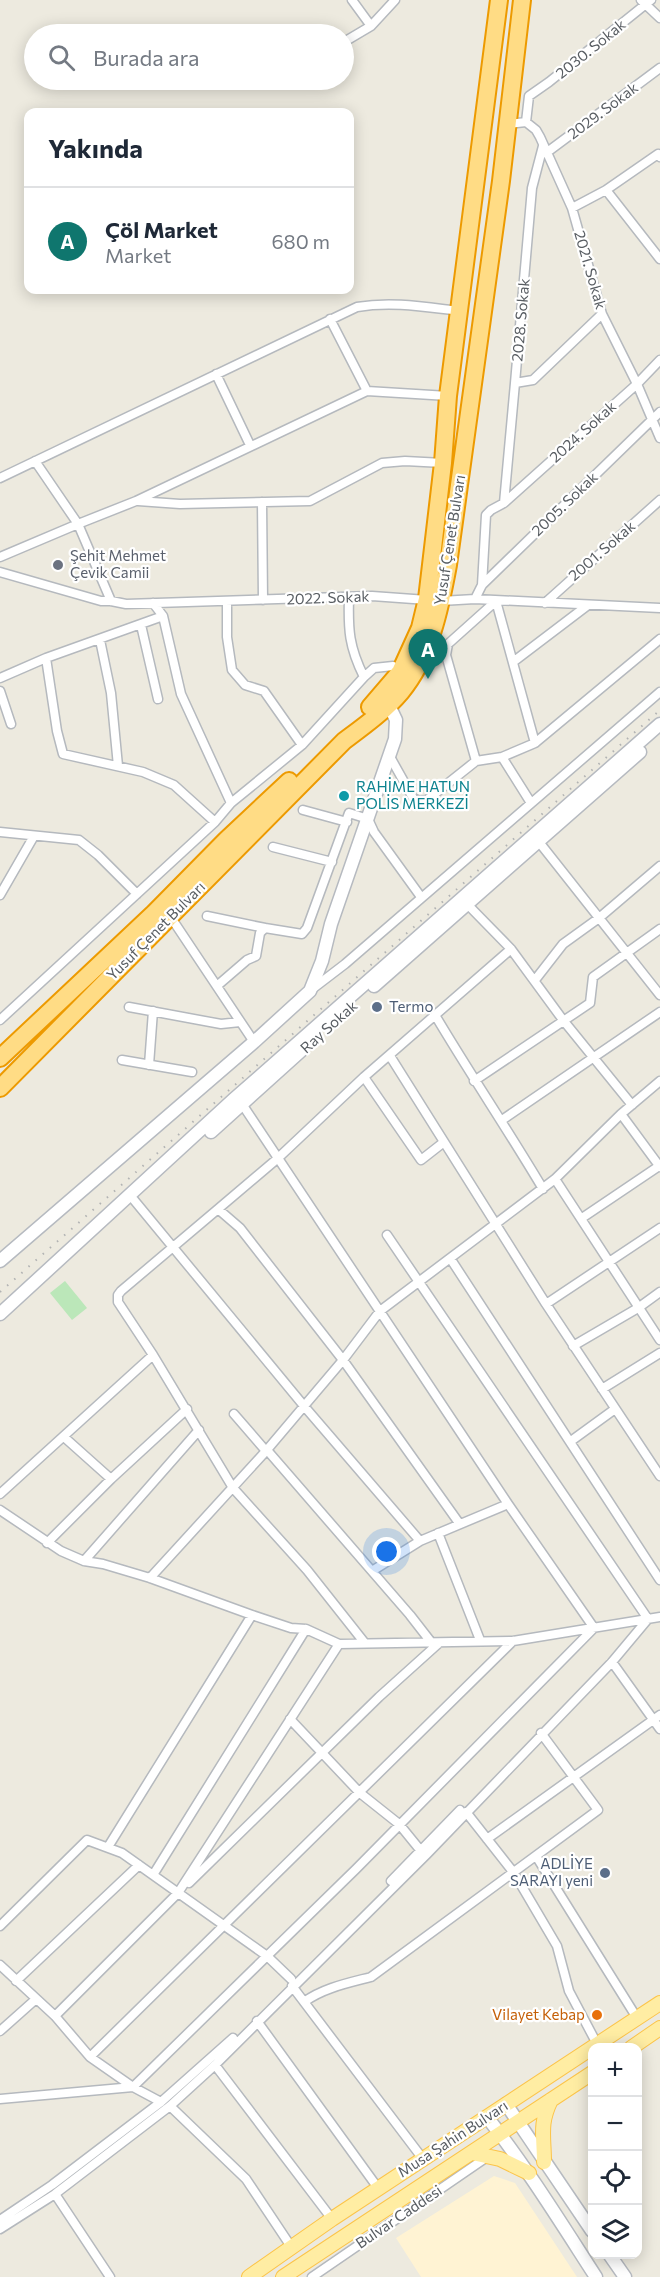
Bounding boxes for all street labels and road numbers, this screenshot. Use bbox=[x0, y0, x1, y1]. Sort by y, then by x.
street label: 2030. Sokak bbox=[552, 15, 629, 82]
street label: 2029. Sokak bbox=[564, 78, 641, 142]
street label: 2021. Sokak bbox=[571, 228, 611, 311]
street label: 2028. Sokak bbox=[507, 278, 533, 362]
street label: 2024. Sokak bbox=[545, 397, 619, 466]
street label: 2005. Sokak bbox=[528, 467, 601, 539]
street label: Yusuf Çenet Bulvarı bbox=[430, 473, 468, 606]
street label: 2001. Sokak bbox=[564, 516, 638, 584]
street label: 2022. Sokak bbox=[286, 587, 370, 607]
street label: Yusuf Çenet Bulvarı bbox=[102, 877, 208, 983]
street label: Ray Sokak bbox=[296, 996, 360, 1056]
street label: Musa Şahin Bulvarı bbox=[394, 2096, 511, 2181]
street label: Bulvar Caddesi bbox=[352, 2181, 445, 2252]

